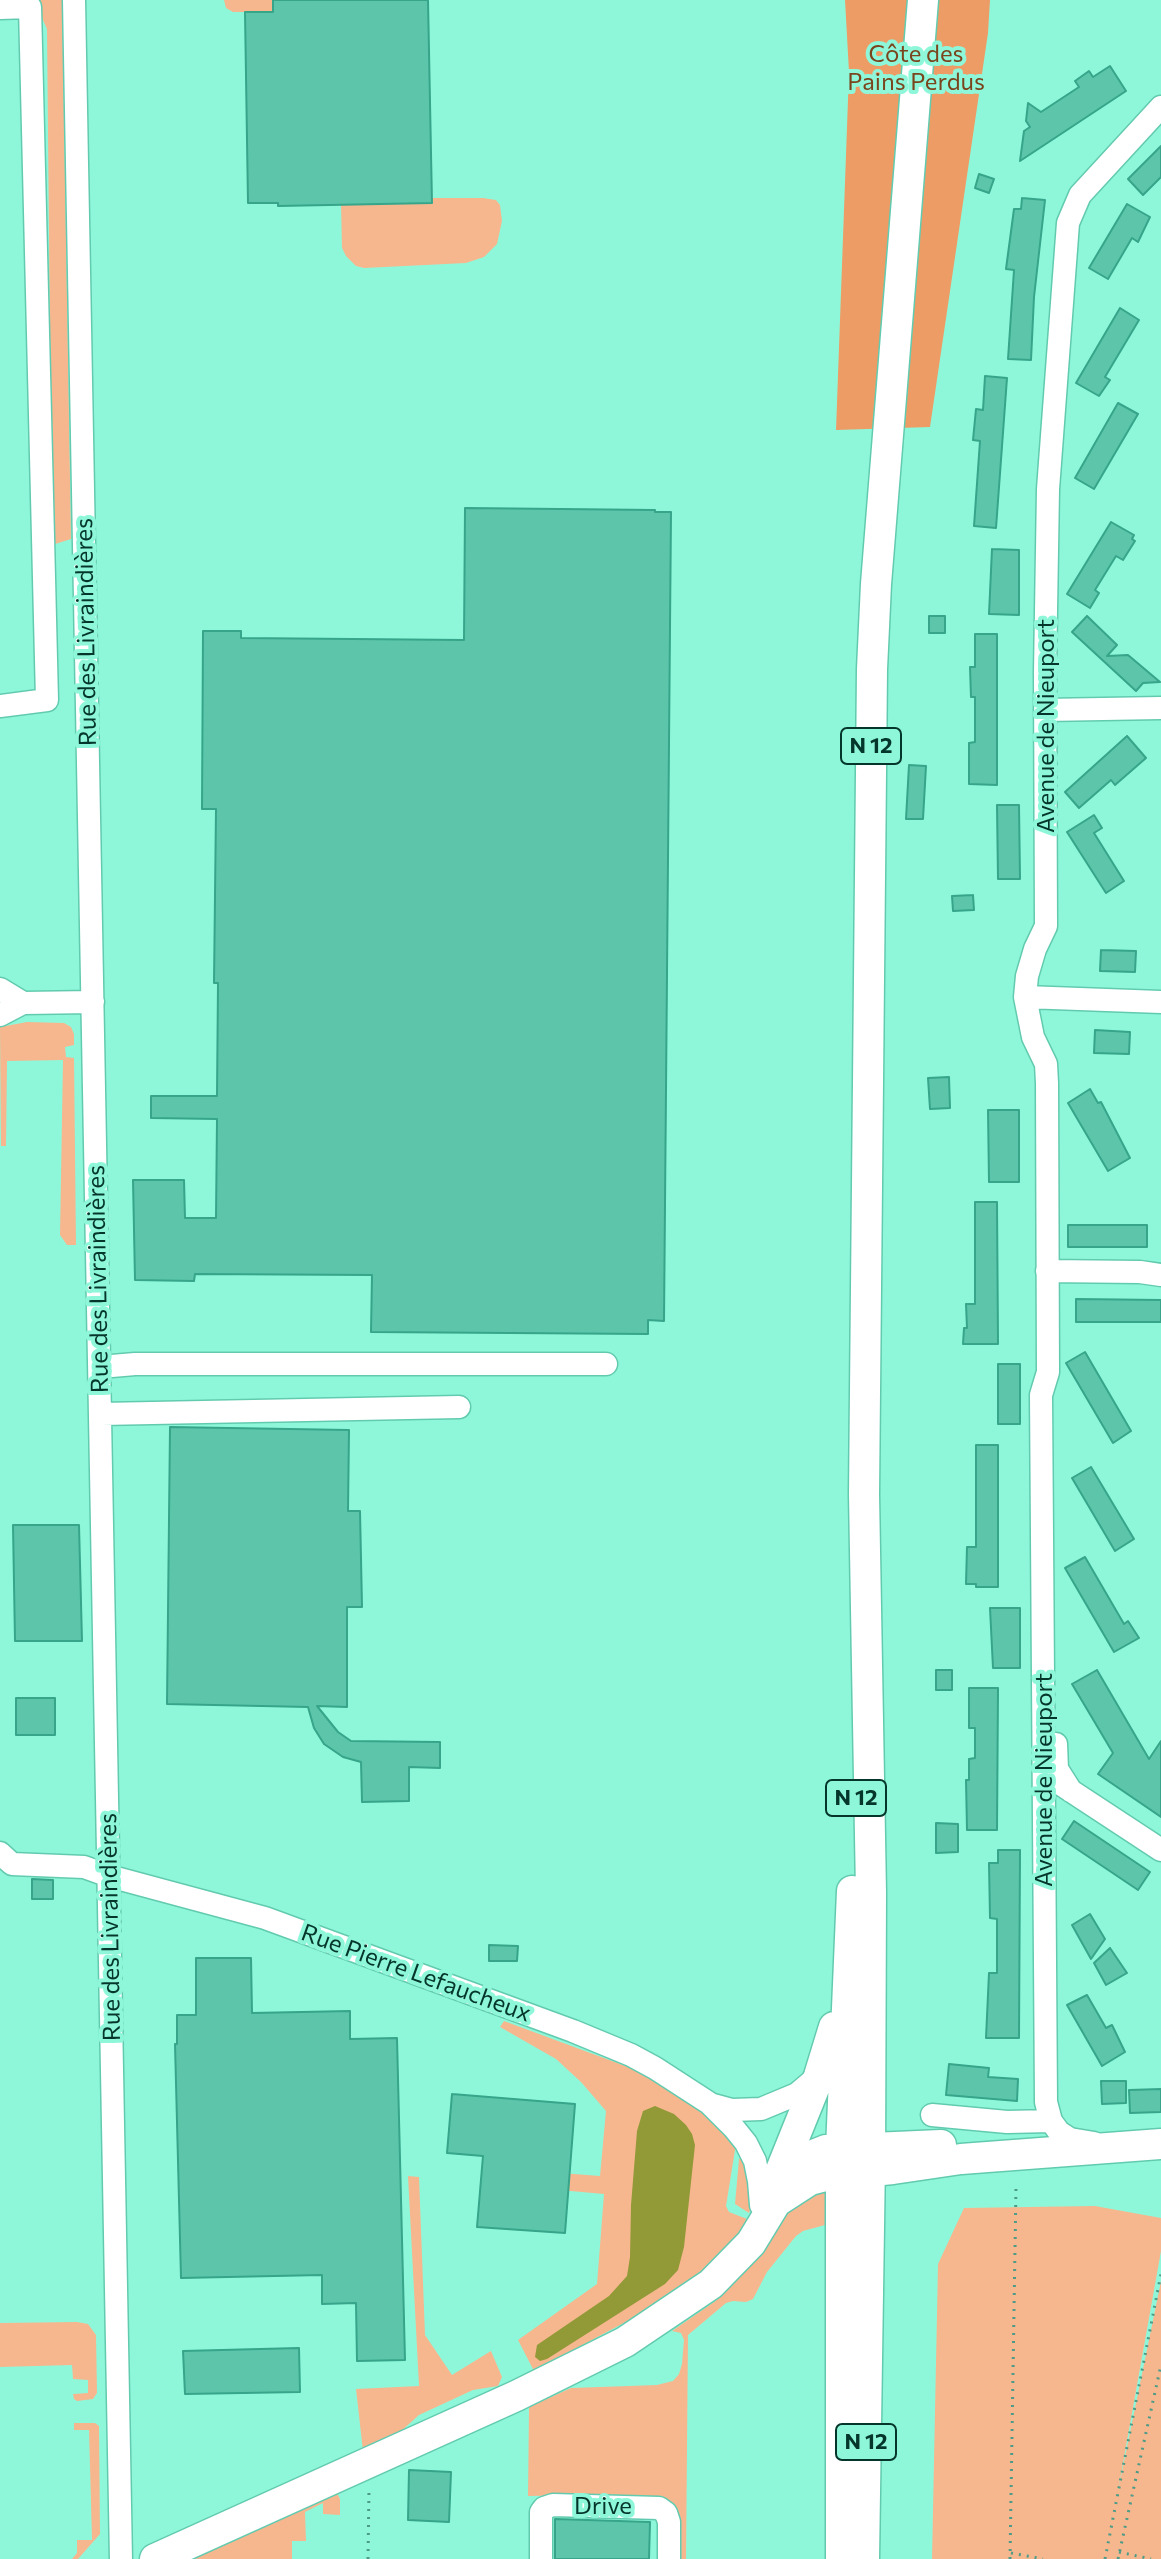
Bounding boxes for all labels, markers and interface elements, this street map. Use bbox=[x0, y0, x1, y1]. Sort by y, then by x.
park label: Côte des Pains Perdus bbox=[847, 40, 985, 96]
street label: Rue des Livraindières bbox=[70, 518, 102, 746]
street label: Avenue de Nieuport bbox=[1032, 619, 1060, 833]
road number: N 12 bbox=[841, 728, 901, 764]
street label: Rue des Livraindières bbox=[82, 1165, 114, 1393]
street label: Avenue de Nieuport bbox=[1030, 1673, 1058, 1887]
road number: N 12 bbox=[826, 1780, 886, 1816]
street label: Rue des Livraindières bbox=[94, 1813, 126, 2041]
street label: Rue Pierre Lefaucheux bbox=[297, 1918, 535, 2028]
road number: N 12 bbox=[836, 2424, 896, 2460]
street label: Drive bbox=[574, 2492, 632, 2520]

